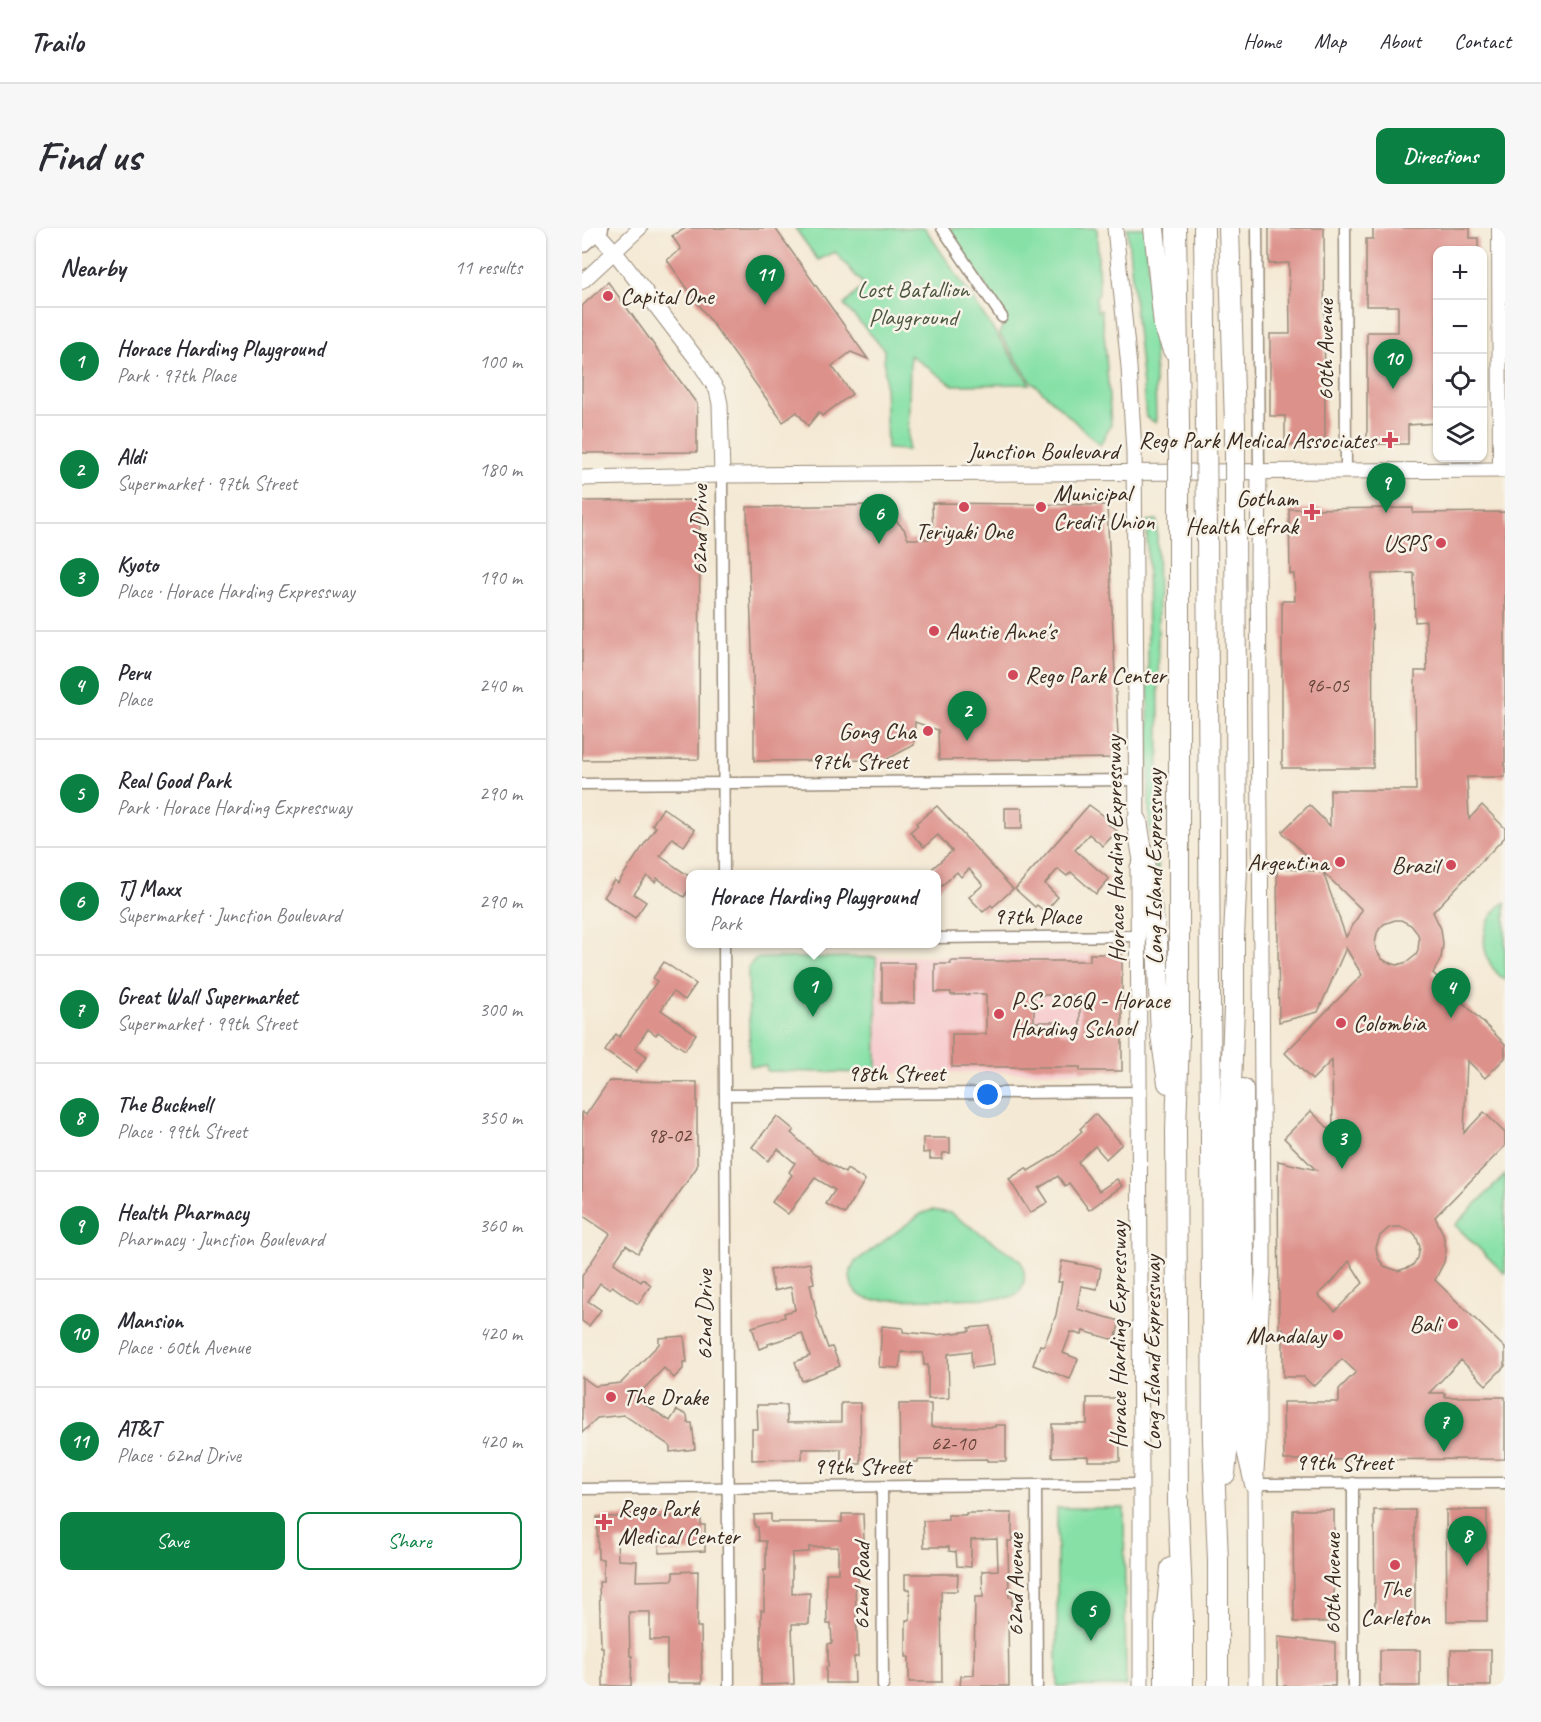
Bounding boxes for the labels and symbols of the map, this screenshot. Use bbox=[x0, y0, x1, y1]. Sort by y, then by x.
pin: 11 bbox=[746, 256, 784, 305]
park label: Lost Batallion Playground bbox=[857, 274, 970, 332]
place label: Capital One bbox=[620, 281, 716, 311]
marker: Capital One bbox=[601, 289, 615, 303]
street label: 60th Avenue bbox=[1310, 297, 1340, 401]
pin: 10 bbox=[1374, 340, 1412, 389]
place label: Rego Park Medical Associates bbox=[1139, 425, 1378, 455]
marker: Rego Park Medical Associates bbox=[1381, 431, 1399, 449]
street label: Junction Boulevard bbox=[967, 436, 1122, 466]
pin: 9 bbox=[1366, 464, 1406, 513]
place label: Municipal Credit Union bbox=[1053, 478, 1155, 536]
street label: 62nd Drive bbox=[684, 482, 714, 575]
place label: Gotham Health Lefrak bbox=[1185, 483, 1300, 541]
pin: 6 bbox=[860, 494, 898, 544]
marker: Teriyaki One bbox=[957, 500, 971, 514]
marker: Municipal Credit Union bbox=[1034, 500, 1048, 514]
marker: Gotham Health Lefrak bbox=[1303, 503, 1321, 521]
place label: Teriyaki One bbox=[915, 516, 1015, 546]
place label: USPS bbox=[1383, 528, 1432, 558]
marker: USPS bbox=[1434, 536, 1448, 550]
place label: Auntie Anne's bbox=[946, 616, 1059, 646]
marker: Auntie Anne's bbox=[927, 624, 941, 638]
place label: Rego Park Center bbox=[1025, 660, 1168, 690]
marker: Rego Park Center bbox=[1006, 668, 1020, 682]
house number: 96-05 bbox=[1305, 672, 1351, 698]
pin: 2 bbox=[948, 692, 986, 741]
place label: Gong Cha bbox=[839, 716, 917, 746]
marker: Gong Cha bbox=[921, 724, 935, 738]
street label: Horace Harding Expressway bbox=[1098, 733, 1132, 963]
street label: 97th Street bbox=[810, 746, 910, 776]
street label: Long Island Expressway bbox=[1139, 767, 1169, 965]
place label: Argentina bbox=[1247, 847, 1330, 877]
place label: Brazil bbox=[1391, 850, 1443, 880]
marker: Argentina bbox=[1333, 855, 1347, 869]
marker: Brazil bbox=[1444, 858, 1458, 872]
street label: 97th Place bbox=[993, 901, 1083, 931]
pin: 1 bbox=[794, 968, 832, 1017]
pin: 4 bbox=[1432, 968, 1470, 1018]
place label: P.S. 206Q - Horace Harding School bbox=[1011, 985, 1172, 1043]
marker: P.S. 206Q - Horace Harding School bbox=[992, 1007, 1006, 1021]
place label: Colombia bbox=[1353, 1008, 1427, 1038]
marker: Colombia bbox=[1334, 1016, 1348, 1030]
street label: 98th Street bbox=[847, 1058, 947, 1088]
your location bbox=[973, 1080, 1002, 1109]
pin: 3 bbox=[1322, 1120, 1362, 1169]
house number: 98-02 bbox=[647, 1122, 693, 1148]
street label: Horace Harding Expressway bbox=[1103, 1220, 1133, 1449]
street label: Long Island Expressway bbox=[1137, 1253, 1167, 1451]
street label: 62nd Drive bbox=[689, 1267, 719, 1360]
place label: Bali bbox=[1409, 1309, 1444, 1339]
marker: Bali bbox=[1446, 1317, 1460, 1331]
place label: Mandalay bbox=[1246, 1320, 1328, 1350]
marker: Mandalay bbox=[1331, 1328, 1345, 1342]
place label: The Drake bbox=[623, 1382, 710, 1412]
marker: The Drake bbox=[604, 1390, 618, 1404]
pin: 7 bbox=[1424, 1402, 1464, 1452]
house number: 62-10 bbox=[931, 1430, 977, 1456]
street label: 99th Street bbox=[1295, 1447, 1395, 1477]
street label: 99th Street bbox=[813, 1451, 913, 1481]
place label: Rego Park Medical Center bbox=[618, 1493, 742, 1551]
marker: Rego Park Medical Center bbox=[595, 1513, 613, 1531]
pin: 8 bbox=[1448, 1516, 1486, 1566]
street label: 62nd Avenue bbox=[1000, 1531, 1030, 1636]
street label: 60th Avenue bbox=[1317, 1531, 1347, 1635]
street label: 62nd Road bbox=[846, 1539, 876, 1630]
marker: The Carleton bbox=[1388, 1558, 1402, 1572]
place label: The Carleton bbox=[1360, 1574, 1431, 1632]
pin: 5 bbox=[1072, 1592, 1110, 1641]

